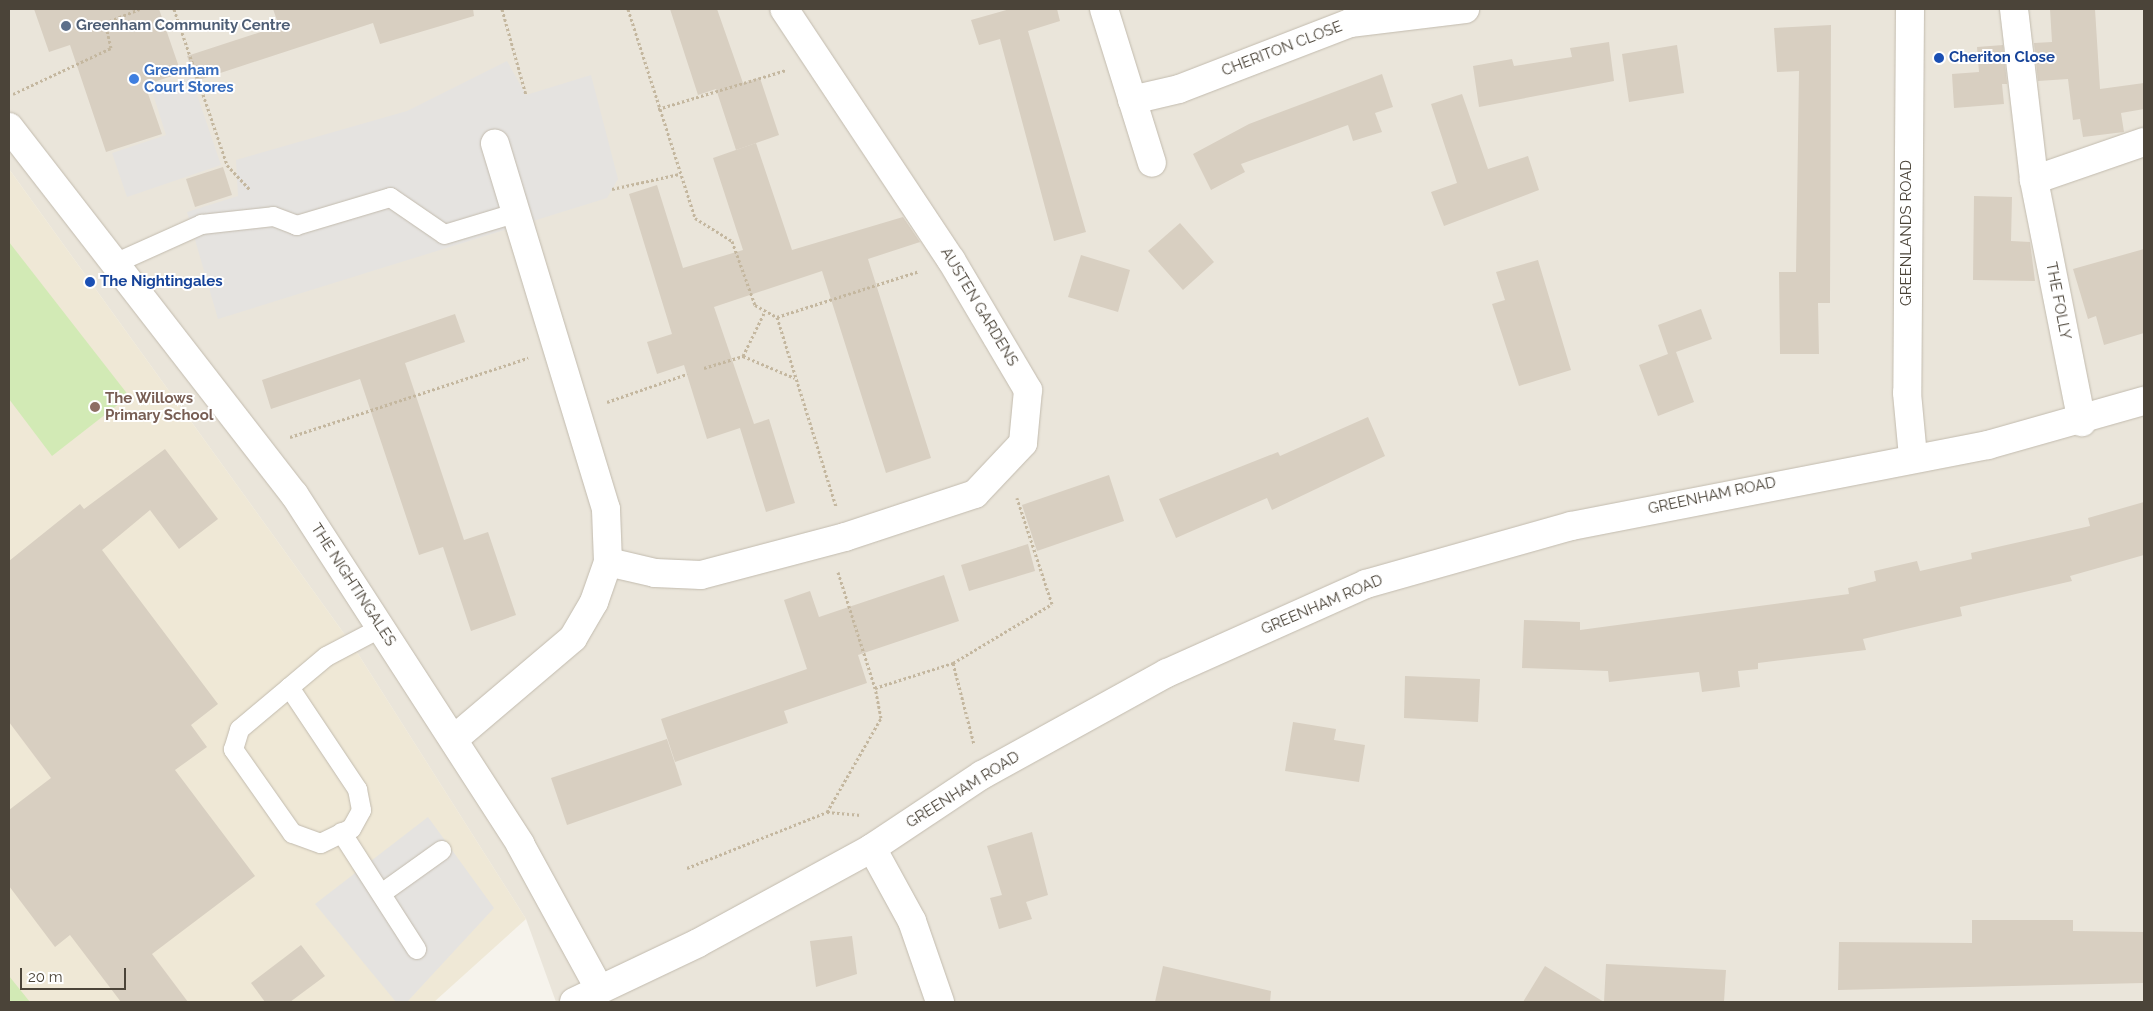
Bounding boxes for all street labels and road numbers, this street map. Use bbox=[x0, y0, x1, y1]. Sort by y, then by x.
street label: CHERITON CLOSE bbox=[1219, 18, 1345, 80]
street label: GREENLANDS ROAD bbox=[1898, 160, 1916, 306]
street label: AUSTEN GARDENS bbox=[937, 244, 1021, 370]
street label: THE FOLLY bbox=[2042, 261, 2074, 341]
street label: GREENHAM ROAD bbox=[1646, 474, 1778, 518]
street label: THE NIGHTINGALES bbox=[307, 520, 399, 650]
street label: GREENHAM ROAD bbox=[1259, 571, 1385, 639]
street label: GREENHAM ROAD bbox=[903, 748, 1023, 832]

